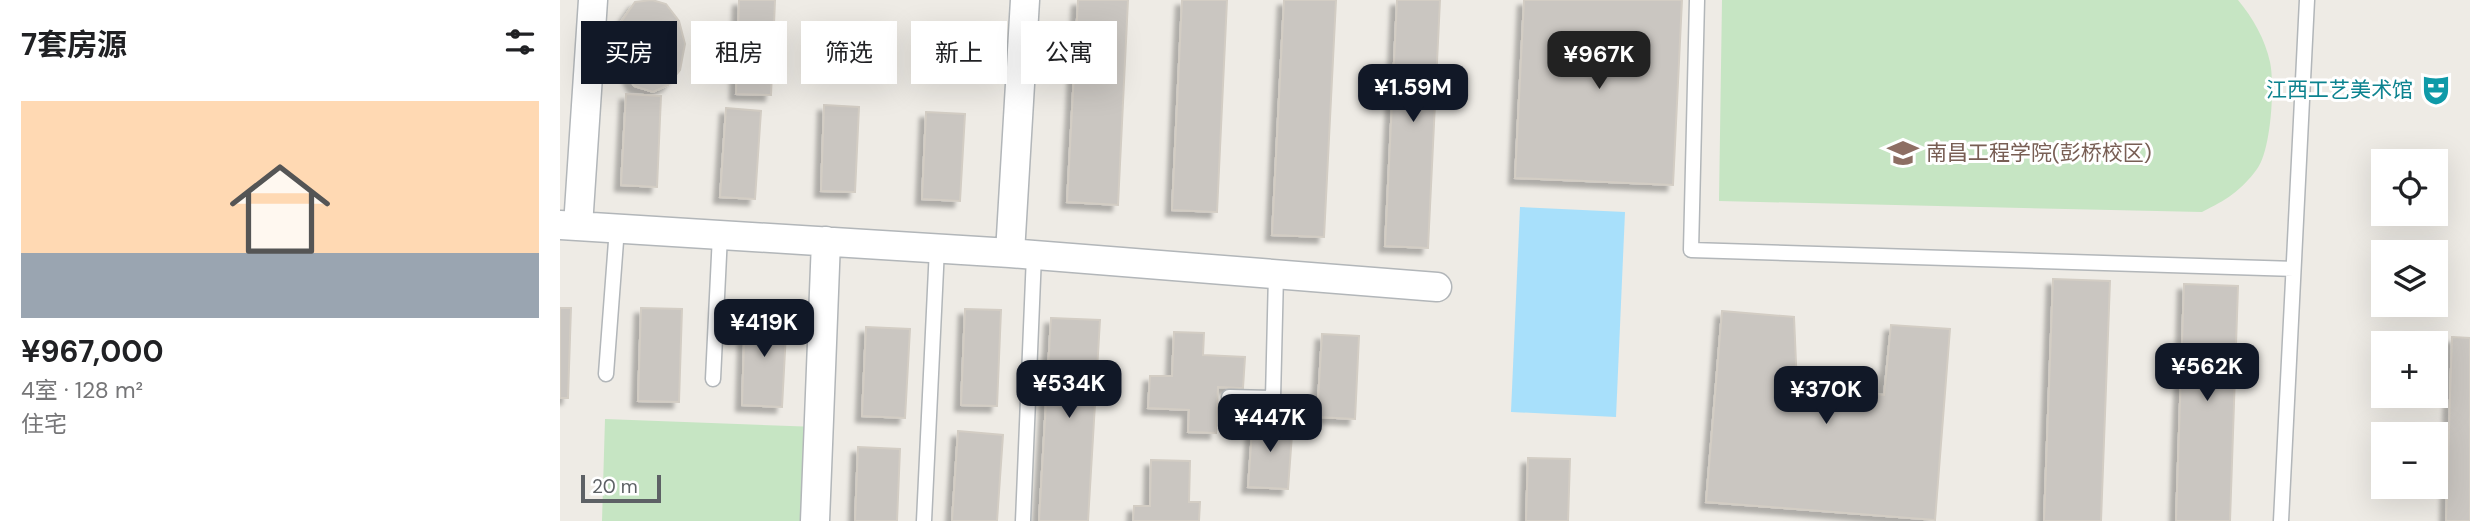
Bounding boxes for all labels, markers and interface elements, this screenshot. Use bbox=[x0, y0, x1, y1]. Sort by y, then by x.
chip: 买房 bbox=[581, 21, 677, 84]
chip: 租房 bbox=[691, 21, 787, 84]
chip: 筛选 bbox=[801, 21, 897, 84]
chip: 新上 bbox=[911, 21, 1007, 84]
chip: 公寓 bbox=[1021, 21, 1117, 84]
icon: filters bbox=[501, 23, 539, 61]
text: 7套房源 bbox=[21, 25, 127, 64]
pin: ¥967K bbox=[1550, 32, 1648, 91]
text: ¥967K bbox=[1563, 39, 1635, 69]
pin: ¥1.59M bbox=[1356, 64, 1470, 124]
text: ¥1.59M bbox=[1374, 72, 1452, 102]
theatre icon: 江西工艺美术馆 bbox=[2419, 73, 2453, 107]
place label: 江西工艺美术馆 bbox=[2266, 76, 2413, 104]
school or university icon: 南昌工程学院(彭桥校区) bbox=[1886, 136, 1920, 170]
place label: 南昌工程学院(彭桥校区) bbox=[1926, 139, 2152, 167]
icon: home bbox=[217, 146, 343, 272]
map controls bbox=[2371, 149, 2448, 499]
button: locate bbox=[2371, 149, 2448, 226]
button: layers bbox=[2371, 240, 2448, 317]
pin: ¥419K bbox=[715, 300, 813, 359]
text: ¥419K bbox=[730, 307, 798, 337]
button: + bbox=[2371, 331, 2448, 408]
text: ¥967,000 bbox=[21, 332, 164, 371]
pin: ¥562K bbox=[2158, 344, 2256, 403]
text: ¥562K bbox=[2171, 351, 2243, 381]
pin: ¥534K bbox=[1020, 360, 1118, 420]
pin: ¥370K bbox=[1777, 366, 1875, 426]
text: ¥534K bbox=[1032, 368, 1106, 398]
text: ¥370K bbox=[1790, 374, 1862, 404]
text: 4室 · 128 m² bbox=[21, 375, 143, 405]
pin: ¥447K bbox=[1221, 394, 1319, 454]
text: ¥447K bbox=[1234, 402, 1306, 432]
text: 住宅 bbox=[21, 409, 67, 439]
button: − bbox=[2371, 422, 2448, 499]
scale bar bbox=[581, 472, 662, 504]
text: 20 m bbox=[592, 474, 638, 499]

